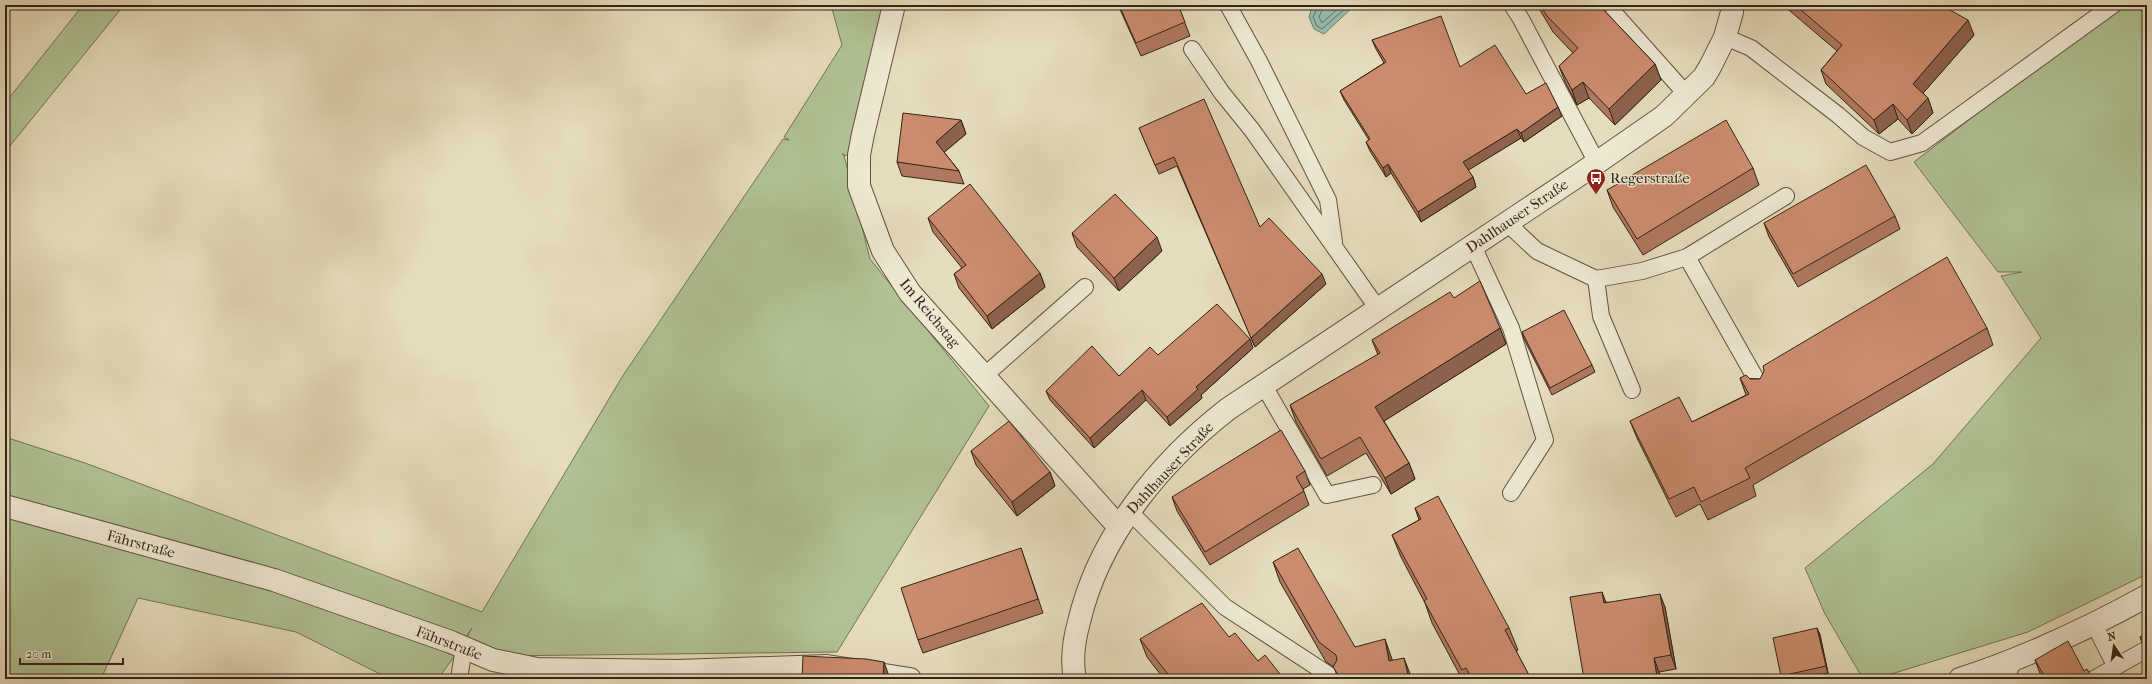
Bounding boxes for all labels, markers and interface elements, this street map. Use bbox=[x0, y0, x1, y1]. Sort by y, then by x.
bus stop icon: Regerstraße bbox=[1585, 167, 1607, 195]
place label: Regerstraße bbox=[1610, 169, 1690, 187]
street label: Dahlhauser Straße bbox=[1462, 175, 1572, 257]
street label: Im Reichstag bbox=[896, 275, 965, 352]
street label: Dahlhauser Straße bbox=[1123, 418, 1218, 518]
street label: Fährstraße bbox=[105, 526, 178, 562]
street label: Fährstraße bbox=[413, 622, 485, 664]
north arrow bbox=[2094, 626, 2134, 666]
text: N bbox=[2106, 629, 2118, 644]
scale bar bbox=[20, 640, 123, 666]
text: 20 m bbox=[26, 647, 51, 661]

